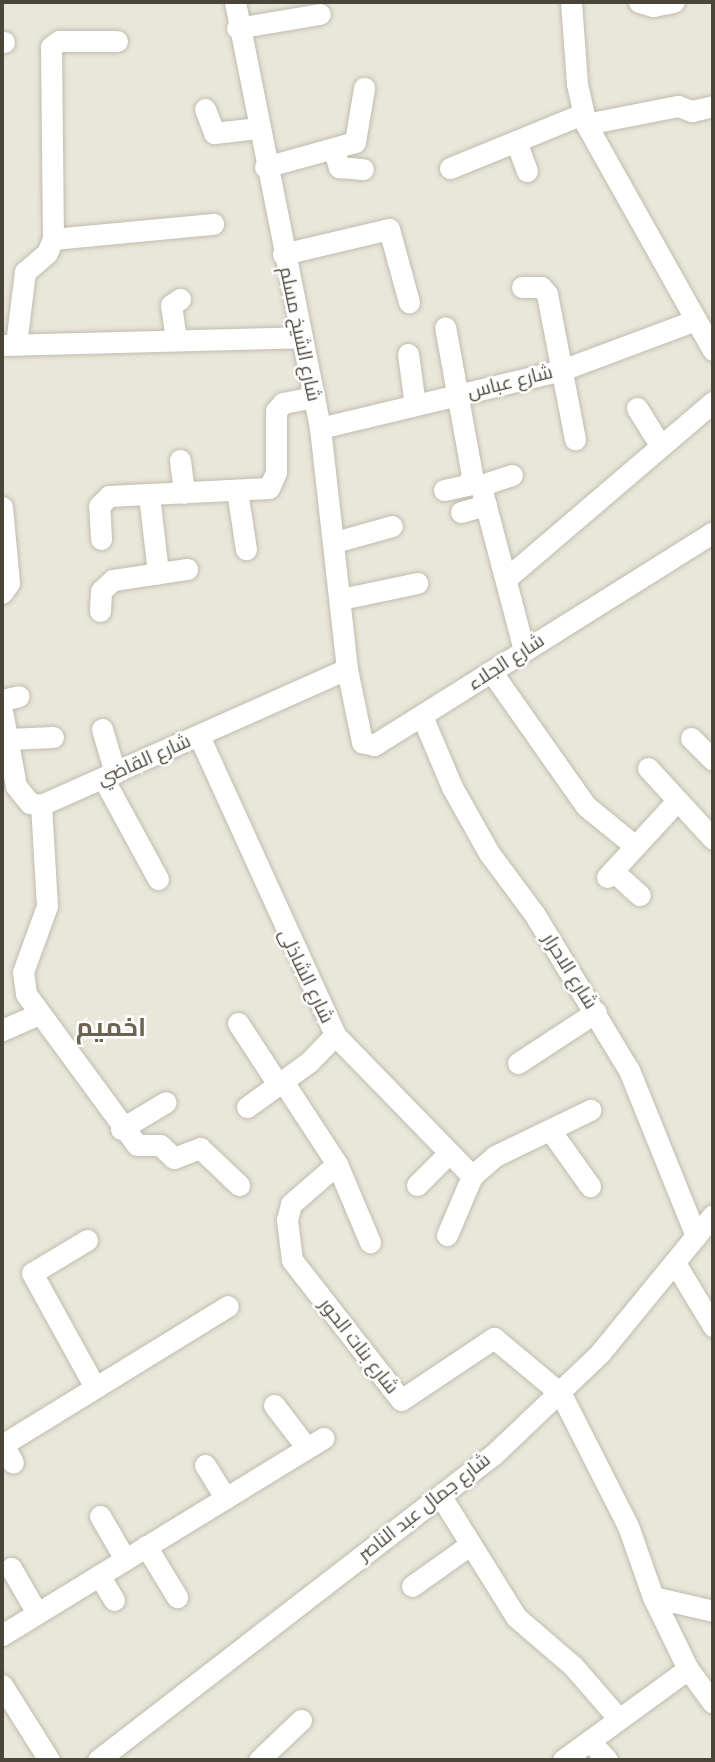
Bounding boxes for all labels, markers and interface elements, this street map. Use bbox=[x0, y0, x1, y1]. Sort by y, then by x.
street label: شارع الشيخ مسلم bbox=[275, 264, 325, 404]
street label: شارع عباس bbox=[465, 360, 555, 404]
street label: شارع الجلاء bbox=[464, 629, 548, 695]
street label: شارع القاضي bbox=[94, 729, 194, 791]
street label: شارع الشاذلى bbox=[273, 925, 339, 1027]
street label: شارع الاحرار bbox=[538, 929, 602, 1013]
district label: اخميم bbox=[76, 1012, 146, 1044]
street label: شارع بنات الحور bbox=[315, 1294, 403, 1398]
street label: شارع جمال عبد الناصر bbox=[353, 1448, 495, 1566]

